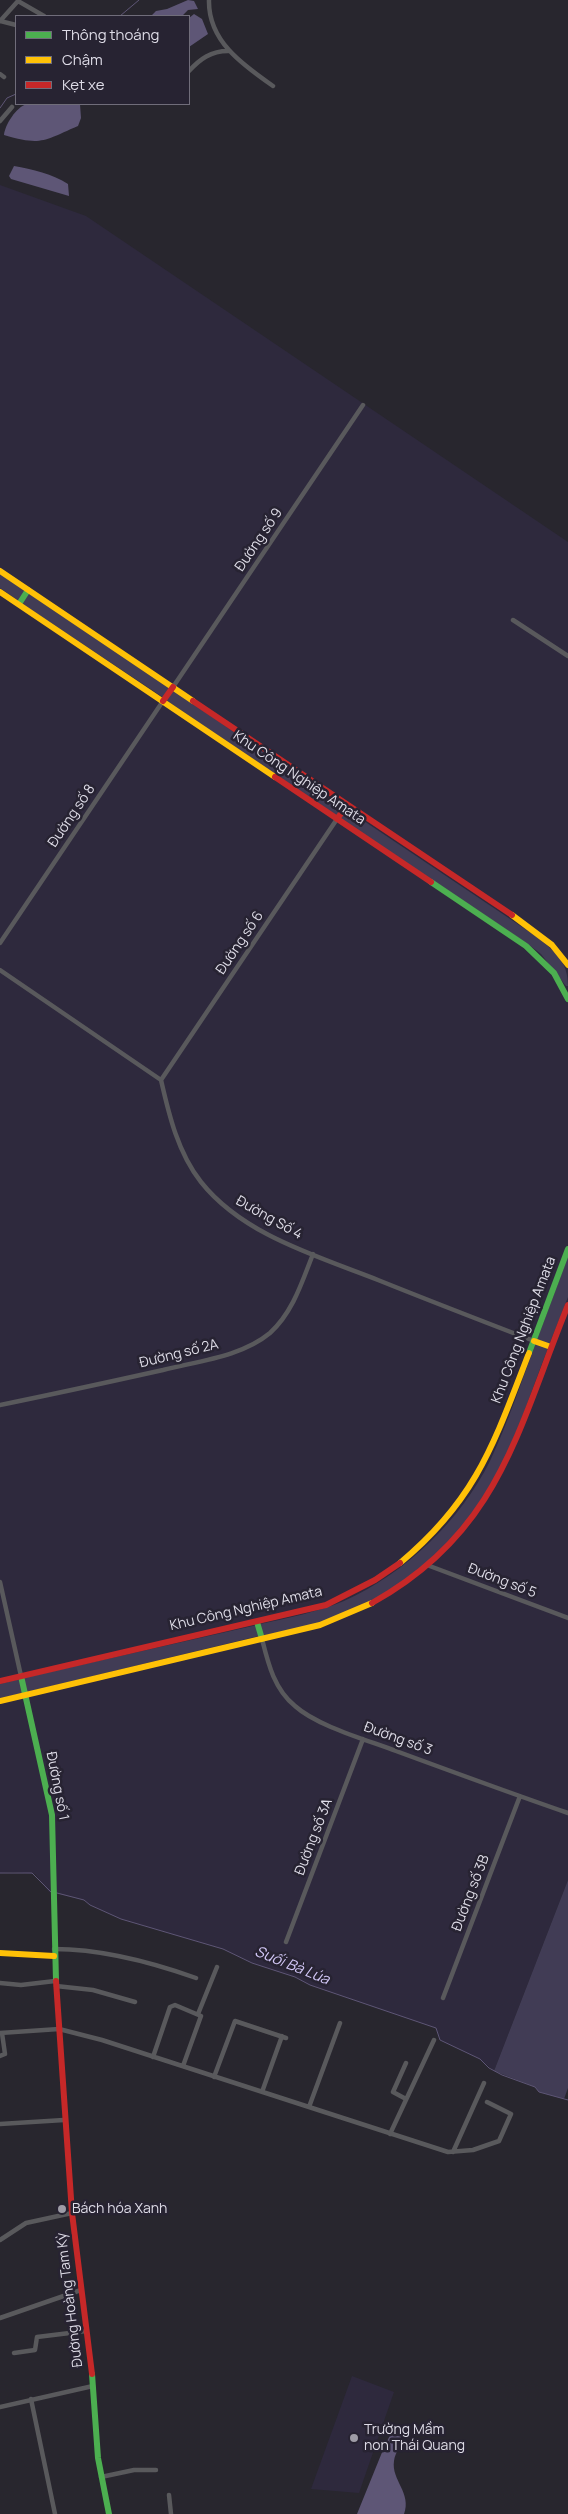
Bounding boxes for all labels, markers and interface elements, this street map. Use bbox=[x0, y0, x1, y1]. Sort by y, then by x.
legend bbox=[15, 15, 190, 105]
text: Thông thoáng bbox=[62, 24, 159, 45]
text: Chậm bbox=[62, 49, 103, 70]
text: Kẹt xe bbox=[62, 74, 104, 95]
street label: Đường số 9 bbox=[232, 505, 286, 575]
street label: Khu Công Nghiệp Amata bbox=[230, 727, 368, 829]
street label: Đường số 8 bbox=[45, 781, 99, 851]
street label: Đường số 6 bbox=[213, 908, 267, 978]
street label: Đường Số 4 bbox=[233, 1193, 305, 1243]
street label: Khu Công Nghiệp Amata bbox=[488, 1254, 560, 1406]
street label: Đường số 2A bbox=[138, 1336, 220, 1372]
street label: Đường số 5 bbox=[465, 1560, 539, 1602]
street label: Khu Công Nghiệp Amata bbox=[168, 1583, 324, 1635]
street label: Đường số 3 bbox=[361, 1719, 435, 1759]
street label: Đường số 1 bbox=[42, 1750, 72, 1822]
street label: Đường số 3A bbox=[292, 1796, 336, 1878]
street label: Đường số 3B bbox=[449, 1852, 493, 1934]
water label: Suối Bà Lúa bbox=[252, 1943, 332, 1989]
place label: Bách hóa Xanh bbox=[72, 2201, 167, 2217]
marker: Bách hóa Xanh bbox=[56, 2203, 68, 2215]
street label: Đường Hoàng Tam Kỳ bbox=[53, 2232, 87, 2368]
place label: Trường Mầm non Thái Quang bbox=[364, 2422, 465, 2454]
marker: Trường Mầm non Thái Quang bbox=[348, 2432, 360, 2444]

